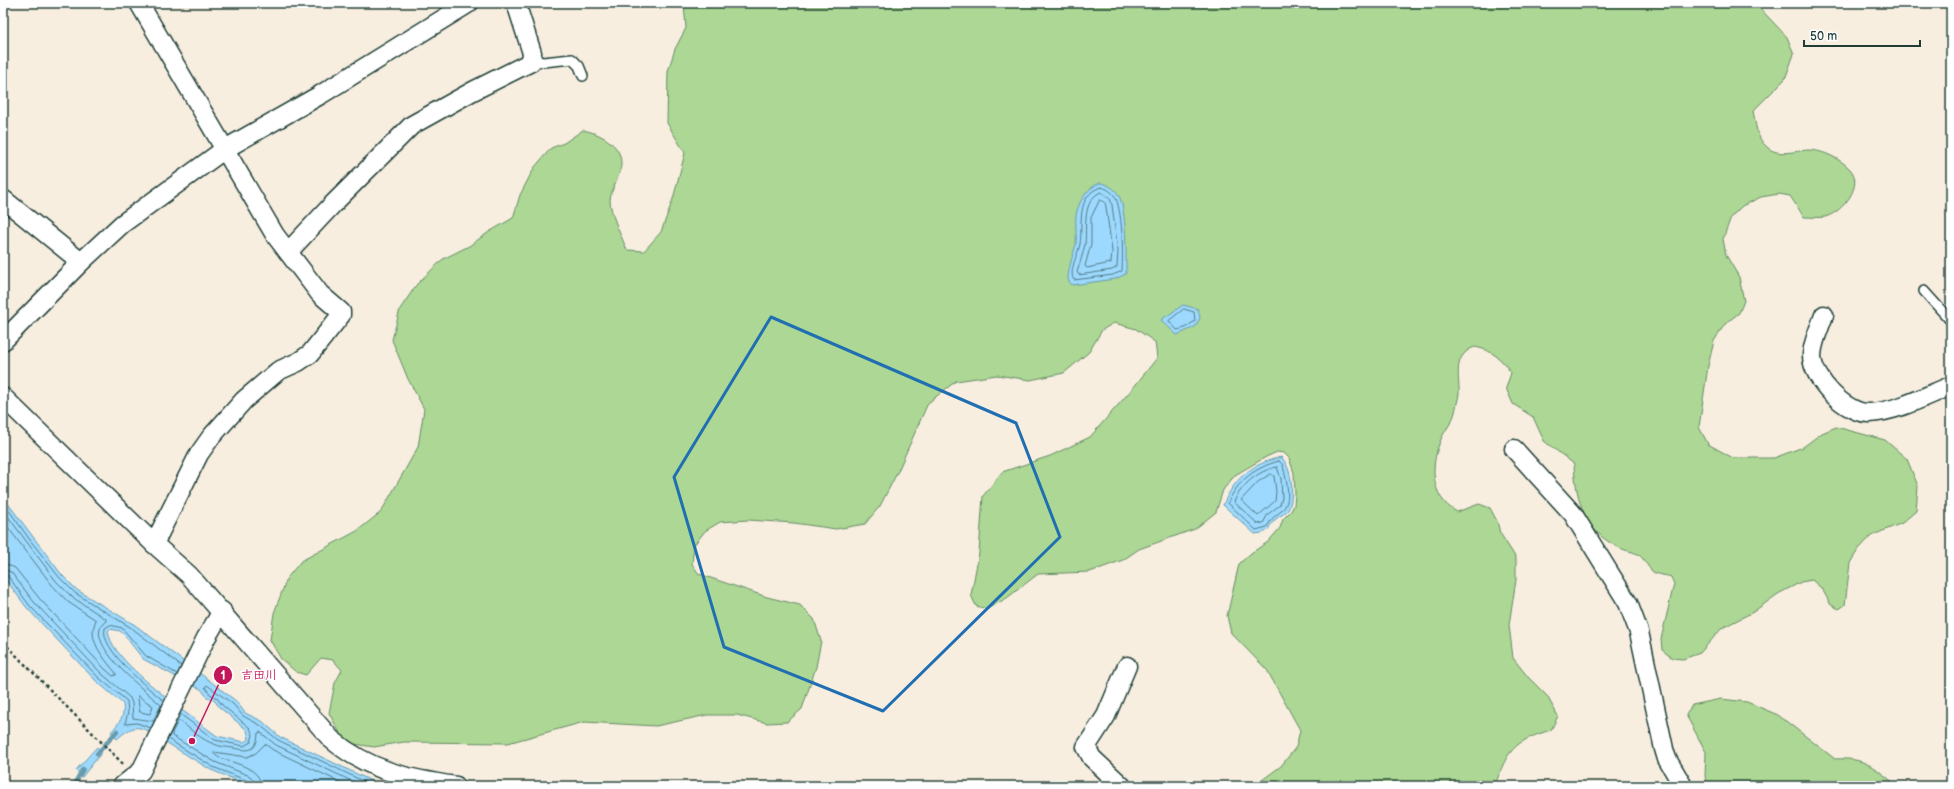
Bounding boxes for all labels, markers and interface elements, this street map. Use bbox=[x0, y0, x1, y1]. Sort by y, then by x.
scale bar bbox=[1804, 22, 1920, 48]
text: 50 m bbox=[1810, 29, 1837, 44]
callout: 吉田川 bbox=[213, 663, 285, 687]
text: 1 bbox=[220, 668, 226, 683]
text: 吉田川 bbox=[241, 668, 277, 683]

